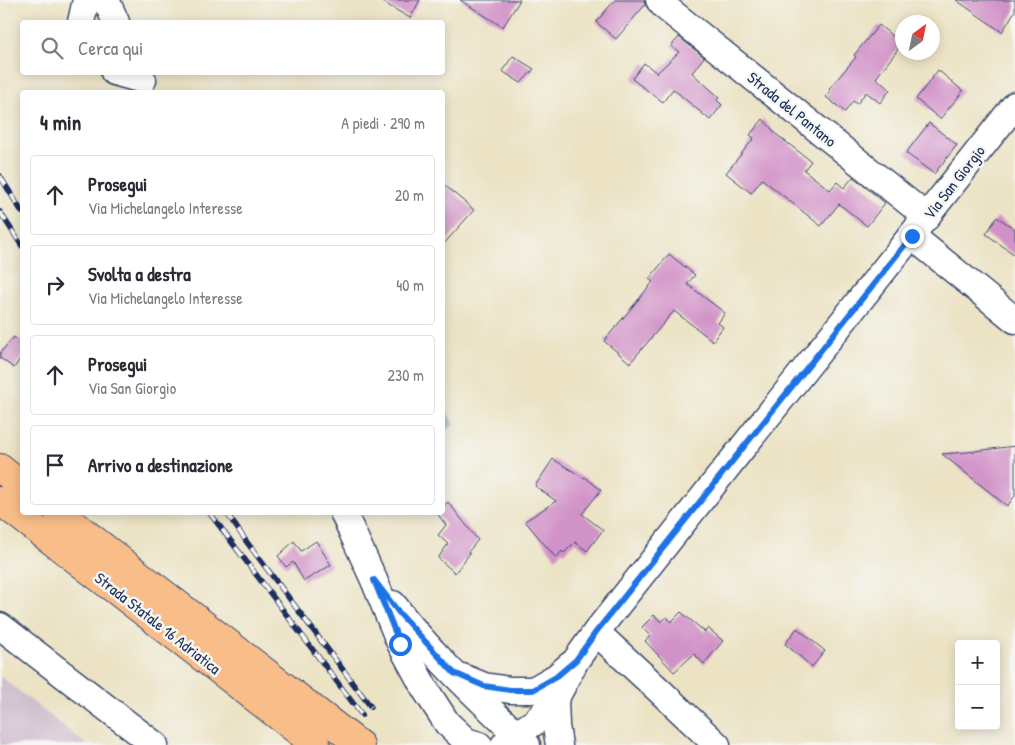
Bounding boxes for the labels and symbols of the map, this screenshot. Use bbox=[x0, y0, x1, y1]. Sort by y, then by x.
north arrow bbox=[895, 15, 940, 60]
street label: Strada del Pantano bbox=[743, 66, 842, 152]
street label: Via San Giorgio bbox=[918, 140, 990, 223]
route end bbox=[901, 225, 924, 248]
street label: Strada Statale 16 Adriatica bbox=[90, 567, 226, 679]
route start bbox=[389, 633, 412, 656]

